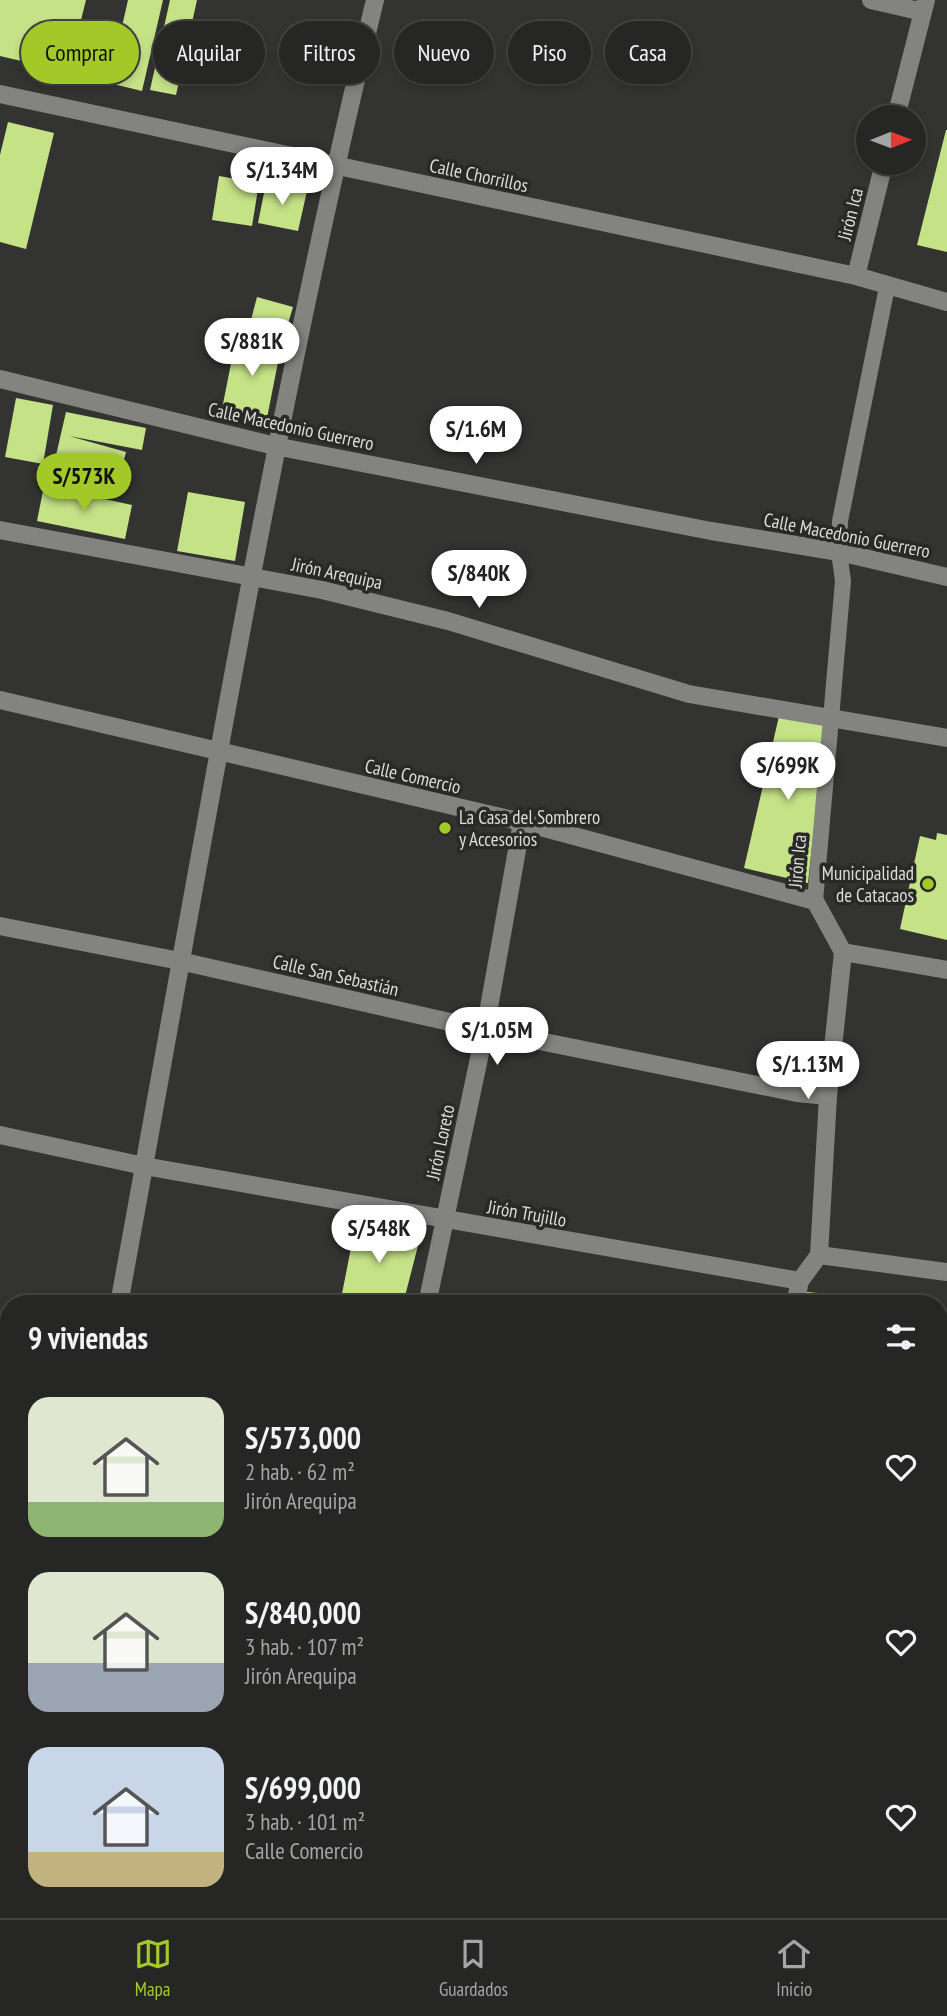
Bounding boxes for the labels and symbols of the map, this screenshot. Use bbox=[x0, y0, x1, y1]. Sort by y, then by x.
north arrow bbox=[856, 105, 926, 175]
pin: S/1.34M bbox=[217, 148, 347, 207]
street label: Calle Chorrillos bbox=[428, 153, 530, 197]
street label: Jirón Ica bbox=[832, 185, 868, 244]
pin: S/881K bbox=[195, 318, 309, 378]
street label: Calle Macedonio Guerrero bbox=[206, 397, 376, 455]
pin: S/1.6M bbox=[419, 406, 533, 466]
pin: S/573K bbox=[27, 454, 141, 513]
street label: Calle Macedonio Guerrero bbox=[762, 507, 932, 563]
pin: S/840K bbox=[422, 550, 536, 610]
street label: Jirón Arequipa bbox=[288, 551, 385, 594]
pin: S/699K bbox=[731, 742, 845, 802]
street label: Calle Comercio bbox=[363, 753, 463, 799]
place label: La Casa del Sombrero y Accesorios bbox=[459, 805, 600, 851]
marker: La Casa del Sombrero y Accesorios bbox=[437, 820, 453, 836]
street label: Jirón Ica bbox=[783, 833, 811, 890]
place label: Municipalidad de Catacaos bbox=[822, 861, 914, 907]
marker: Municipalidad de Catacaos bbox=[920, 876, 936, 892]
street label: Calle San Sebastián bbox=[271, 949, 401, 1001]
pin: S/1.05M bbox=[432, 1007, 562, 1067]
pin: S/1.13M bbox=[743, 1042, 873, 1101]
street label: Jirón Loreto bbox=[420, 1102, 460, 1183]
street label: Jirón Trujillo bbox=[485, 1194, 568, 1232]
pin: S/548K bbox=[322, 1206, 436, 1265]

